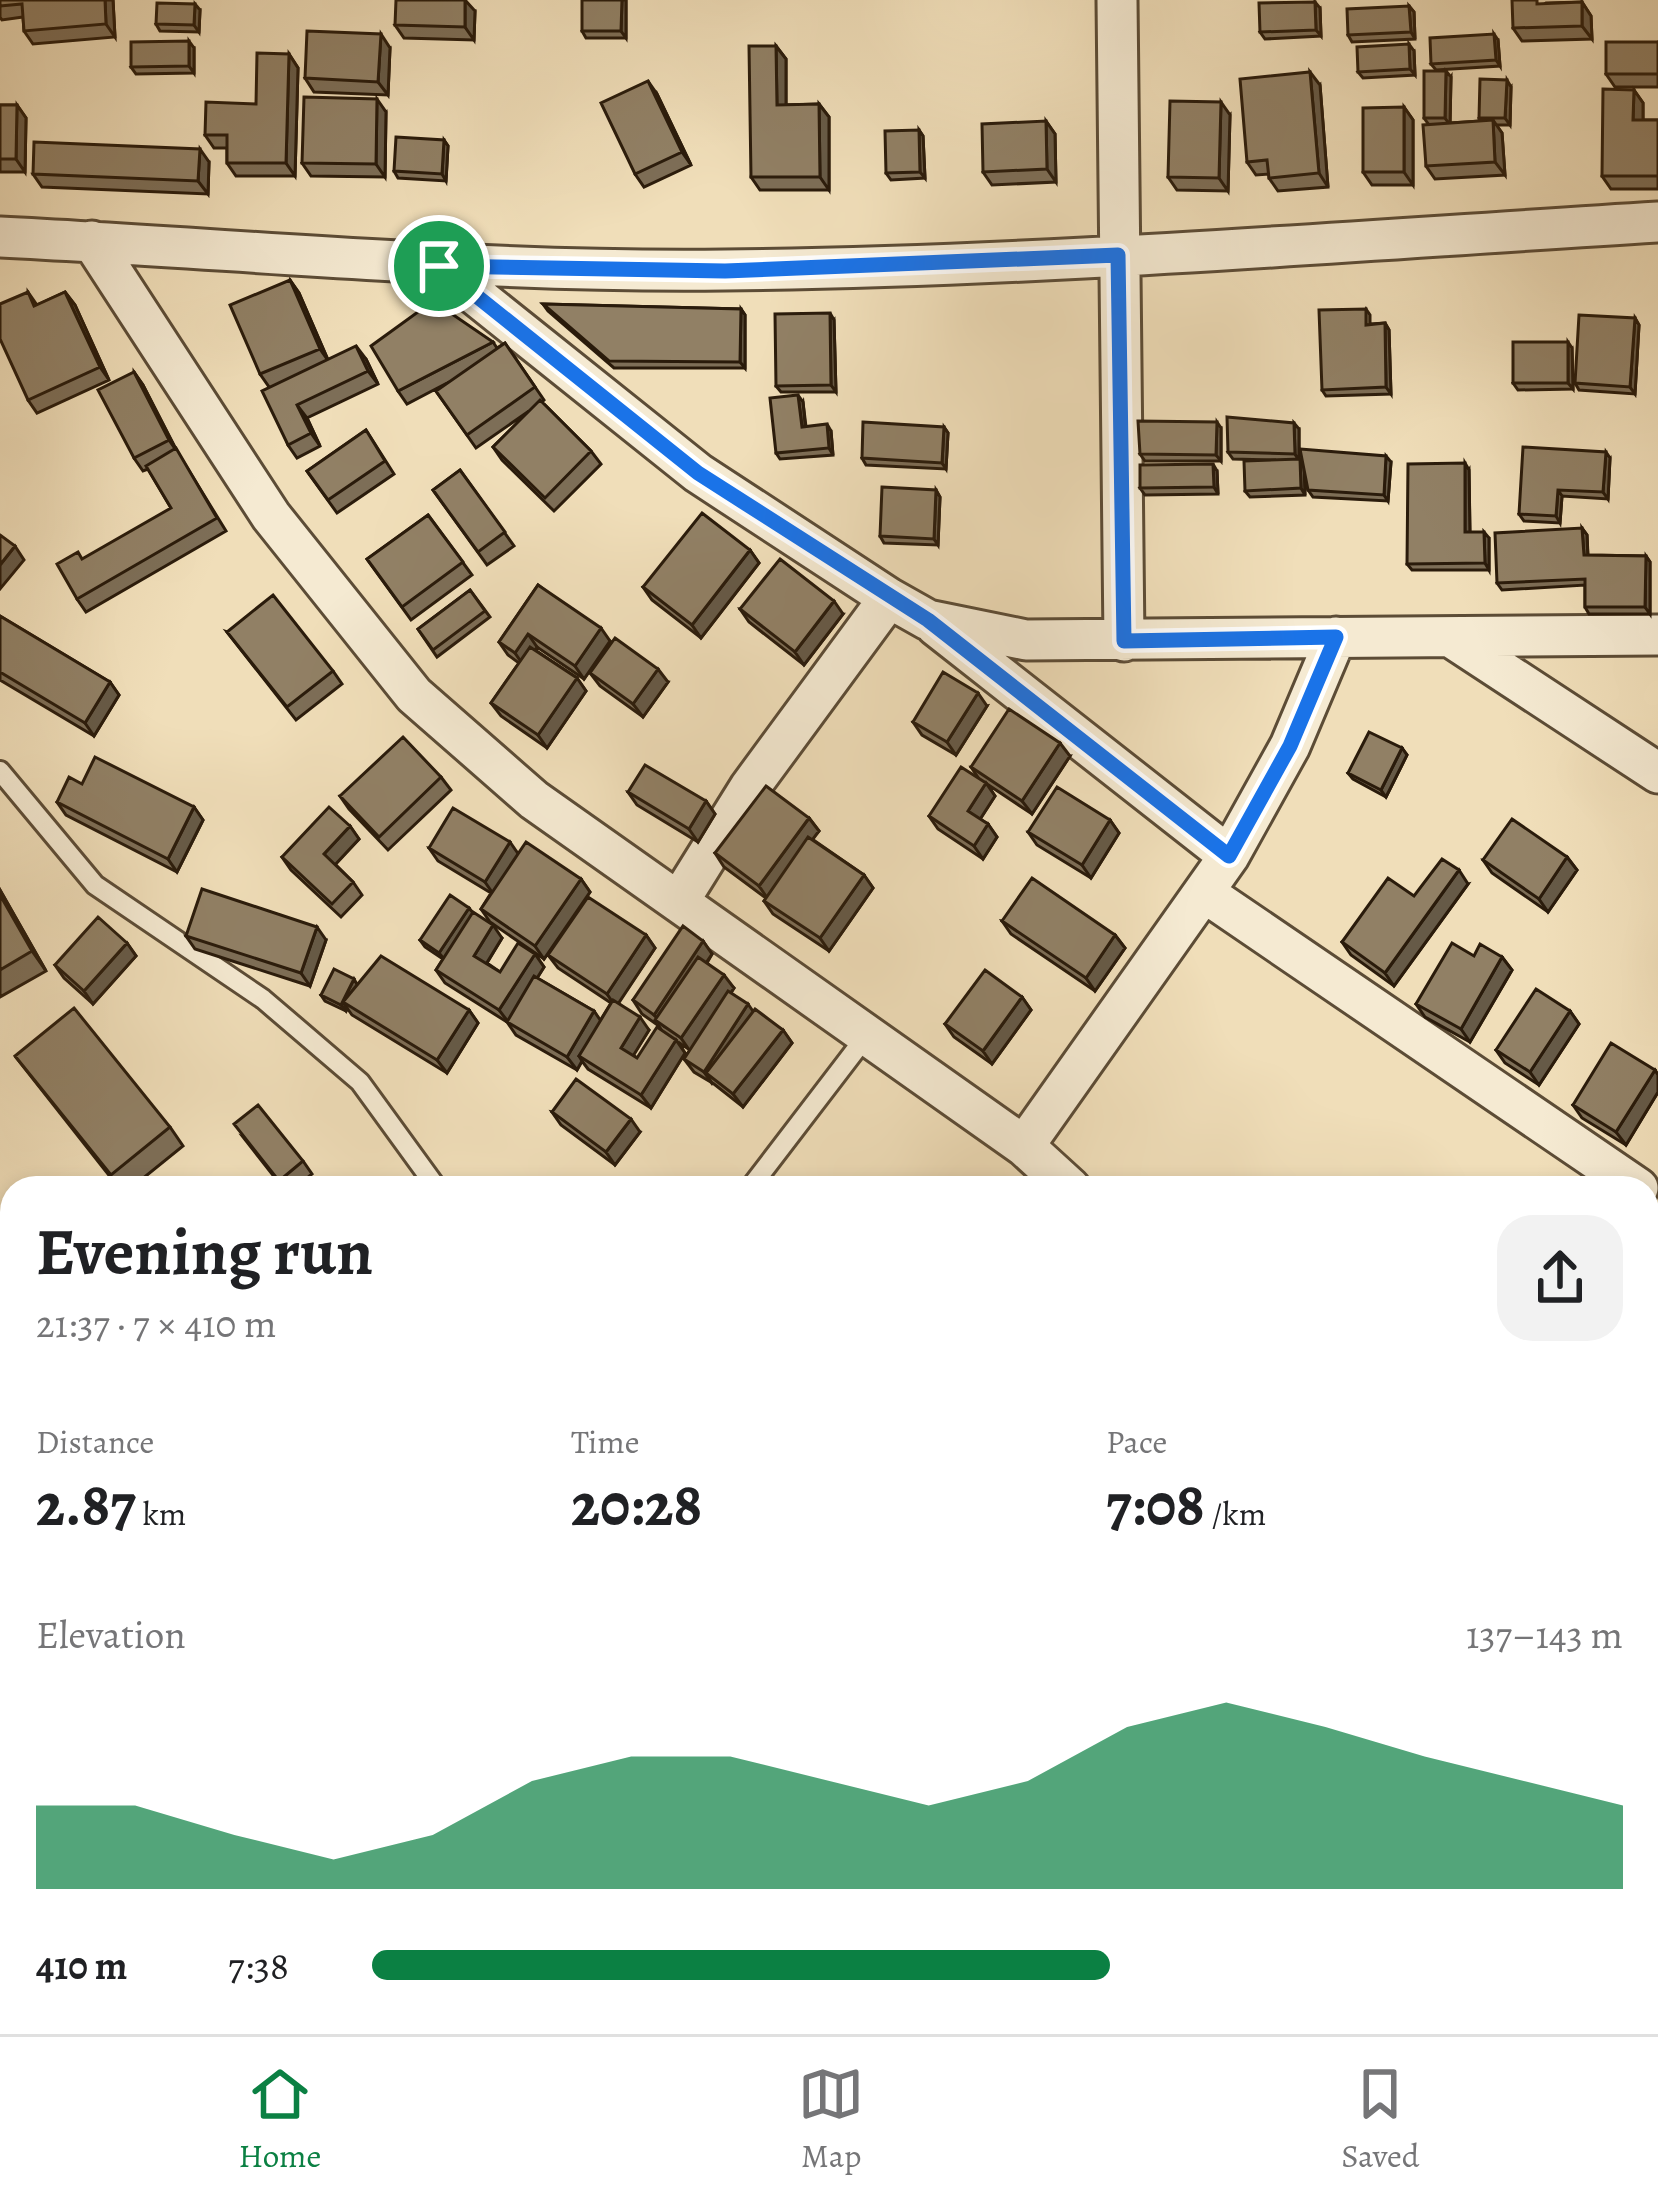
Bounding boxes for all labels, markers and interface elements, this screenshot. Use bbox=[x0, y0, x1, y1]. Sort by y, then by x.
pin bbox=[388, 215, 490, 317]
icon: arrive bbox=[406, 233, 472, 299]
text: Evening run bbox=[36, 1207, 373, 1297]
button: share bbox=[1497, 1215, 1623, 1341]
text: 21:37 · 7 × 410 m bbox=[36, 1297, 276, 1350]
text: Distance bbox=[36, 1419, 154, 1464]
text: Time bbox=[571, 1419, 640, 1464]
text: Pace bbox=[1106, 1419, 1167, 1464]
text: 2.87 bbox=[36, 1464, 136, 1546]
text: 20:28 bbox=[571, 1464, 702, 1546]
text: 7:08 bbox=[1106, 1464, 1205, 1546]
text: km bbox=[136, 1491, 186, 1536]
text: /km bbox=[1205, 1491, 1266, 1536]
text: Elevation bbox=[36, 1608, 186, 1661]
text: 137–143 m bbox=[1466, 1608, 1623, 1661]
text: 410 m bbox=[36, 1939, 127, 1992]
text: 7:38 bbox=[228, 1939, 289, 1992]
tab: Home bbox=[238, 2061, 321, 2178]
tab: Map bbox=[798, 2061, 864, 2178]
tab: Saved bbox=[1341, 2061, 1420, 2178]

